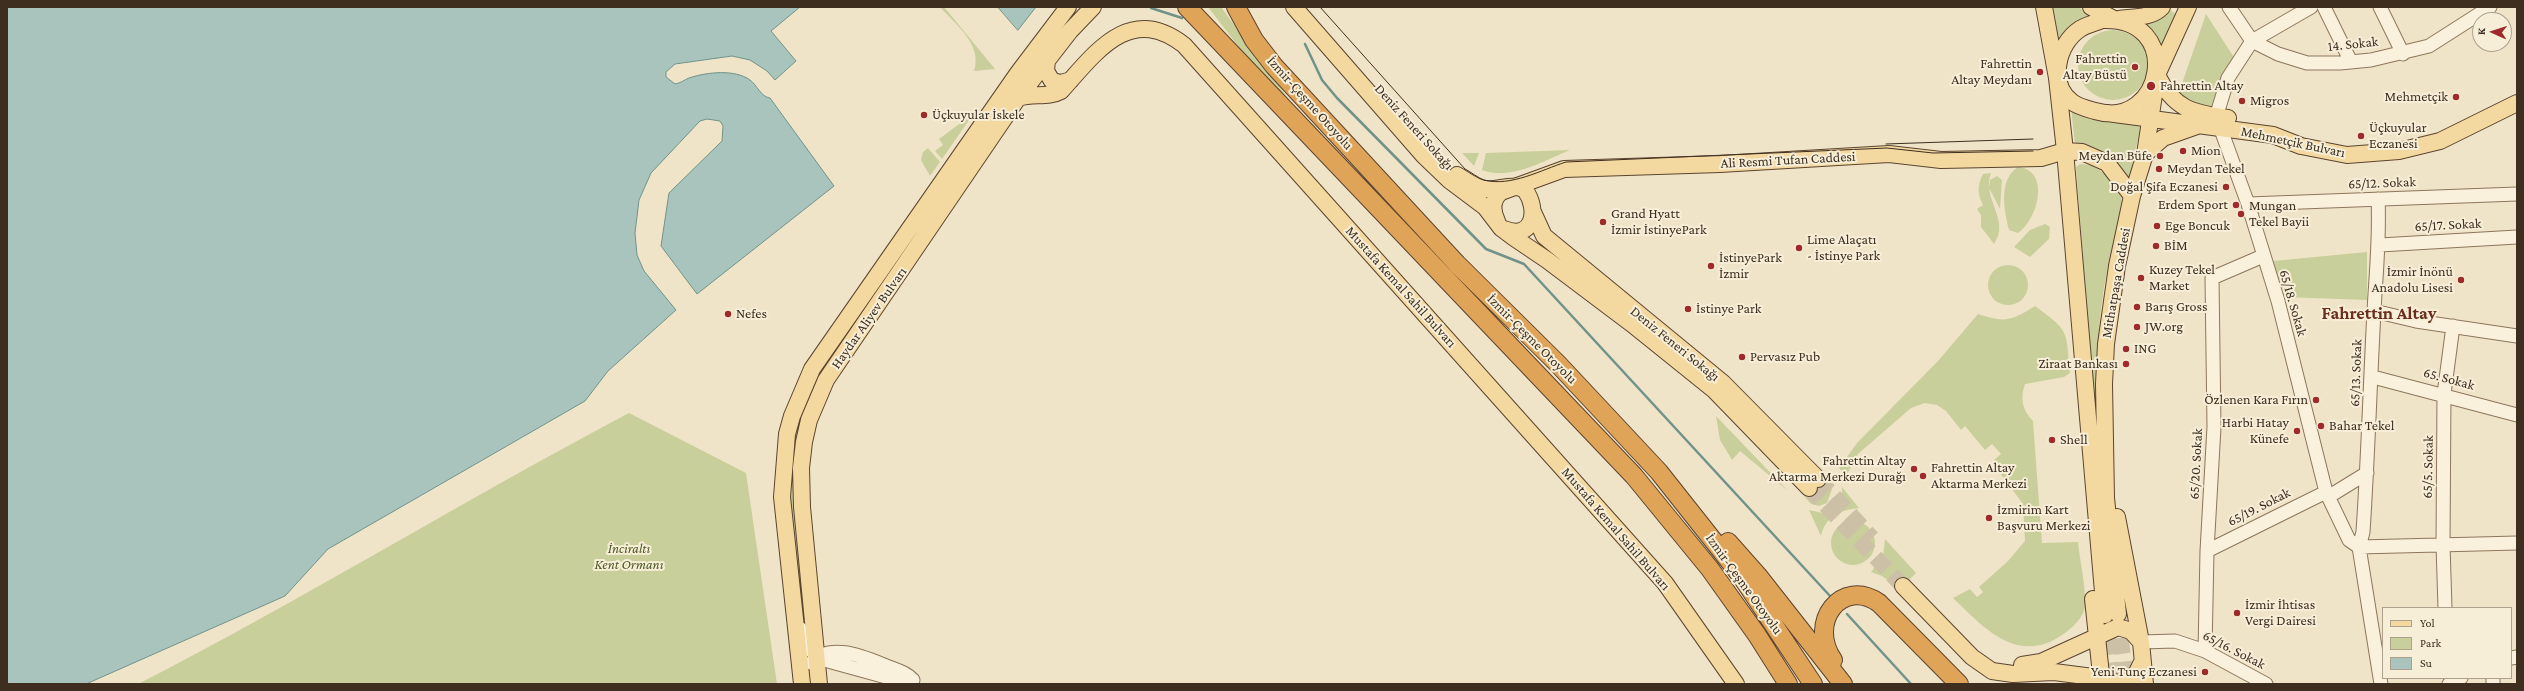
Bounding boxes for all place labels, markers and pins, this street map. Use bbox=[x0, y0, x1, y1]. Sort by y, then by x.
place label: Fahrettin Altay Büstü bbox=[2063, 51, 2127, 84]
place label: Fahrettin Altay Meydanı bbox=[1951, 56, 2032, 88]
marker: Fahrettin Altay Büstü bbox=[2130, 62, 2140, 72]
marker: Fahrettin Altay Meydanı bbox=[2035, 67, 2045, 77]
place label: Fahrettin Altay bbox=[2160, 78, 2244, 94]
marker: Fahrettin Altay bbox=[2145, 80, 2157, 92]
place label: Mehmetçik bbox=[2385, 89, 2448, 105]
marker: Mehmetçik bbox=[2451, 92, 2461, 102]
place label: Migros bbox=[2250, 93, 2289, 109]
marker: Migros bbox=[2237, 96, 2247, 106]
place label: Üçkuyular İskele bbox=[932, 107, 1025, 123]
marker: Üçkuyular İskele bbox=[919, 110, 929, 120]
place label: Üçkuyular Eczanesi bbox=[2369, 120, 2427, 152]
marker: Üçkuyular Eczanesi bbox=[2356, 131, 2366, 141]
place label: Mion bbox=[2191, 143, 2221, 159]
marker: Mion bbox=[2178, 146, 2188, 156]
place label: Meydan Büfe bbox=[2079, 148, 2152, 164]
marker: Meydan Büfe bbox=[2155, 151, 2165, 161]
place label: Meydan Tekel bbox=[2167, 161, 2245, 177]
marker: Meydan Tekel bbox=[2154, 164, 2164, 174]
place label: Doğal Şifa Eczanesi bbox=[2110, 179, 2218, 195]
marker: Doğal Şifa Eczanesi bbox=[2221, 182, 2231, 192]
place label: Erdem Sport bbox=[2158, 197, 2228, 213]
place label: Mungan Tekel Bayii bbox=[2249, 198, 2309, 230]
marker: Erdem Sport bbox=[2231, 200, 2241, 210]
place label: Grand Hyatt İzmir İstinyePark bbox=[1611, 206, 1707, 238]
marker: Mungan Tekel Bayii bbox=[2236, 209, 2246, 219]
marker: Grand Hyatt İzmir İstinyePark bbox=[1598, 217, 1608, 227]
place label: Ege Boncuk bbox=[2165, 218, 2230, 234]
marker: Ege Boncuk bbox=[2152, 221, 2162, 231]
place label: Lime Alaçatı - İstinye Park bbox=[1807, 232, 1880, 264]
place label: BİM bbox=[2164, 238, 2188, 254]
marker: BİM bbox=[2151, 241, 2161, 251]
marker: Lime Alaçatı - İstinye Park bbox=[1794, 243, 1804, 253]
place label: İstinyePark İzmir bbox=[1719, 250, 1782, 282]
marker: İstinyePark İzmir bbox=[1706, 261, 1716, 271]
place label: Kuzey Tekel Market bbox=[2149, 262, 2215, 294]
place label: İzmir İnönü Anadolu Lisesi bbox=[2372, 264, 2453, 296]
marker: Kuzey Tekel Market bbox=[2136, 273, 2146, 283]
marker: İzmir İnönü Anadolu Lisesi bbox=[2456, 275, 2466, 285]
place label: Barış Gross bbox=[2145, 299, 2207, 315]
place label: İstinye Park bbox=[1696, 301, 1762, 317]
marker: Barış Gross bbox=[2132, 302, 2142, 312]
marker: İstinye Park bbox=[1683, 304, 1693, 314]
place label: Nefes bbox=[736, 306, 767, 322]
marker: Nefes bbox=[723, 309, 733, 319]
place label: JW.org bbox=[2145, 319, 2183, 335]
marker: JW.org bbox=[2132, 322, 2142, 332]
place label: ING bbox=[2134, 341, 2156, 357]
marker: ING bbox=[2121, 344, 2131, 354]
place label: Pervasız Pub bbox=[1750, 349, 1820, 365]
marker: Pervasız Pub bbox=[1737, 352, 1747, 362]
place label: Ziraat Bankası bbox=[2038, 356, 2118, 372]
marker: Ziraat Bankası bbox=[2121, 359, 2131, 369]
place label: Özlenen Kara Fırın bbox=[2204, 392, 2308, 408]
marker: Özlenen Kara Fırın bbox=[2311, 395, 2321, 405]
place label: Harbi Hatay Künefe bbox=[2222, 415, 2289, 448]
place label: Bahar Tekel bbox=[2329, 418, 2394, 434]
marker: Bahar Tekel bbox=[2316, 421, 2326, 431]
marker: Harbi Hatay Künefe bbox=[2292, 426, 2302, 436]
place label: Shell bbox=[2060, 432, 2088, 448]
marker: Shell bbox=[2047, 435, 2057, 445]
place label: Fahrettin Altay Aktarma Merkezi Durağı bbox=[1769, 453, 1906, 486]
place label: Fahrettin Altay Aktarma Merkezi bbox=[1931, 460, 2027, 492]
marker: Fahrettin Altay Aktarma Merkezi Durağı bbox=[1909, 464, 1919, 474]
marker: Fahrettin Altay Aktarma Merkezi bbox=[1918, 471, 1928, 481]
place label: İzmirim Kart Başvuru Merkezi bbox=[1997, 502, 2090, 534]
marker: İzmirim Kart Başvuru Merkezi bbox=[1984, 513, 1994, 523]
place label: İzmir İhtisas Vergi Dairesi bbox=[2245, 597, 2316, 630]
marker: İzmir İhtisas Vergi Dairesi bbox=[2232, 608, 2242, 618]
place label: Yeni Tunç Eczanesi bbox=[2091, 664, 2197, 680]
marker: Yeni Tunç Eczanesi bbox=[2200, 667, 2210, 677]

